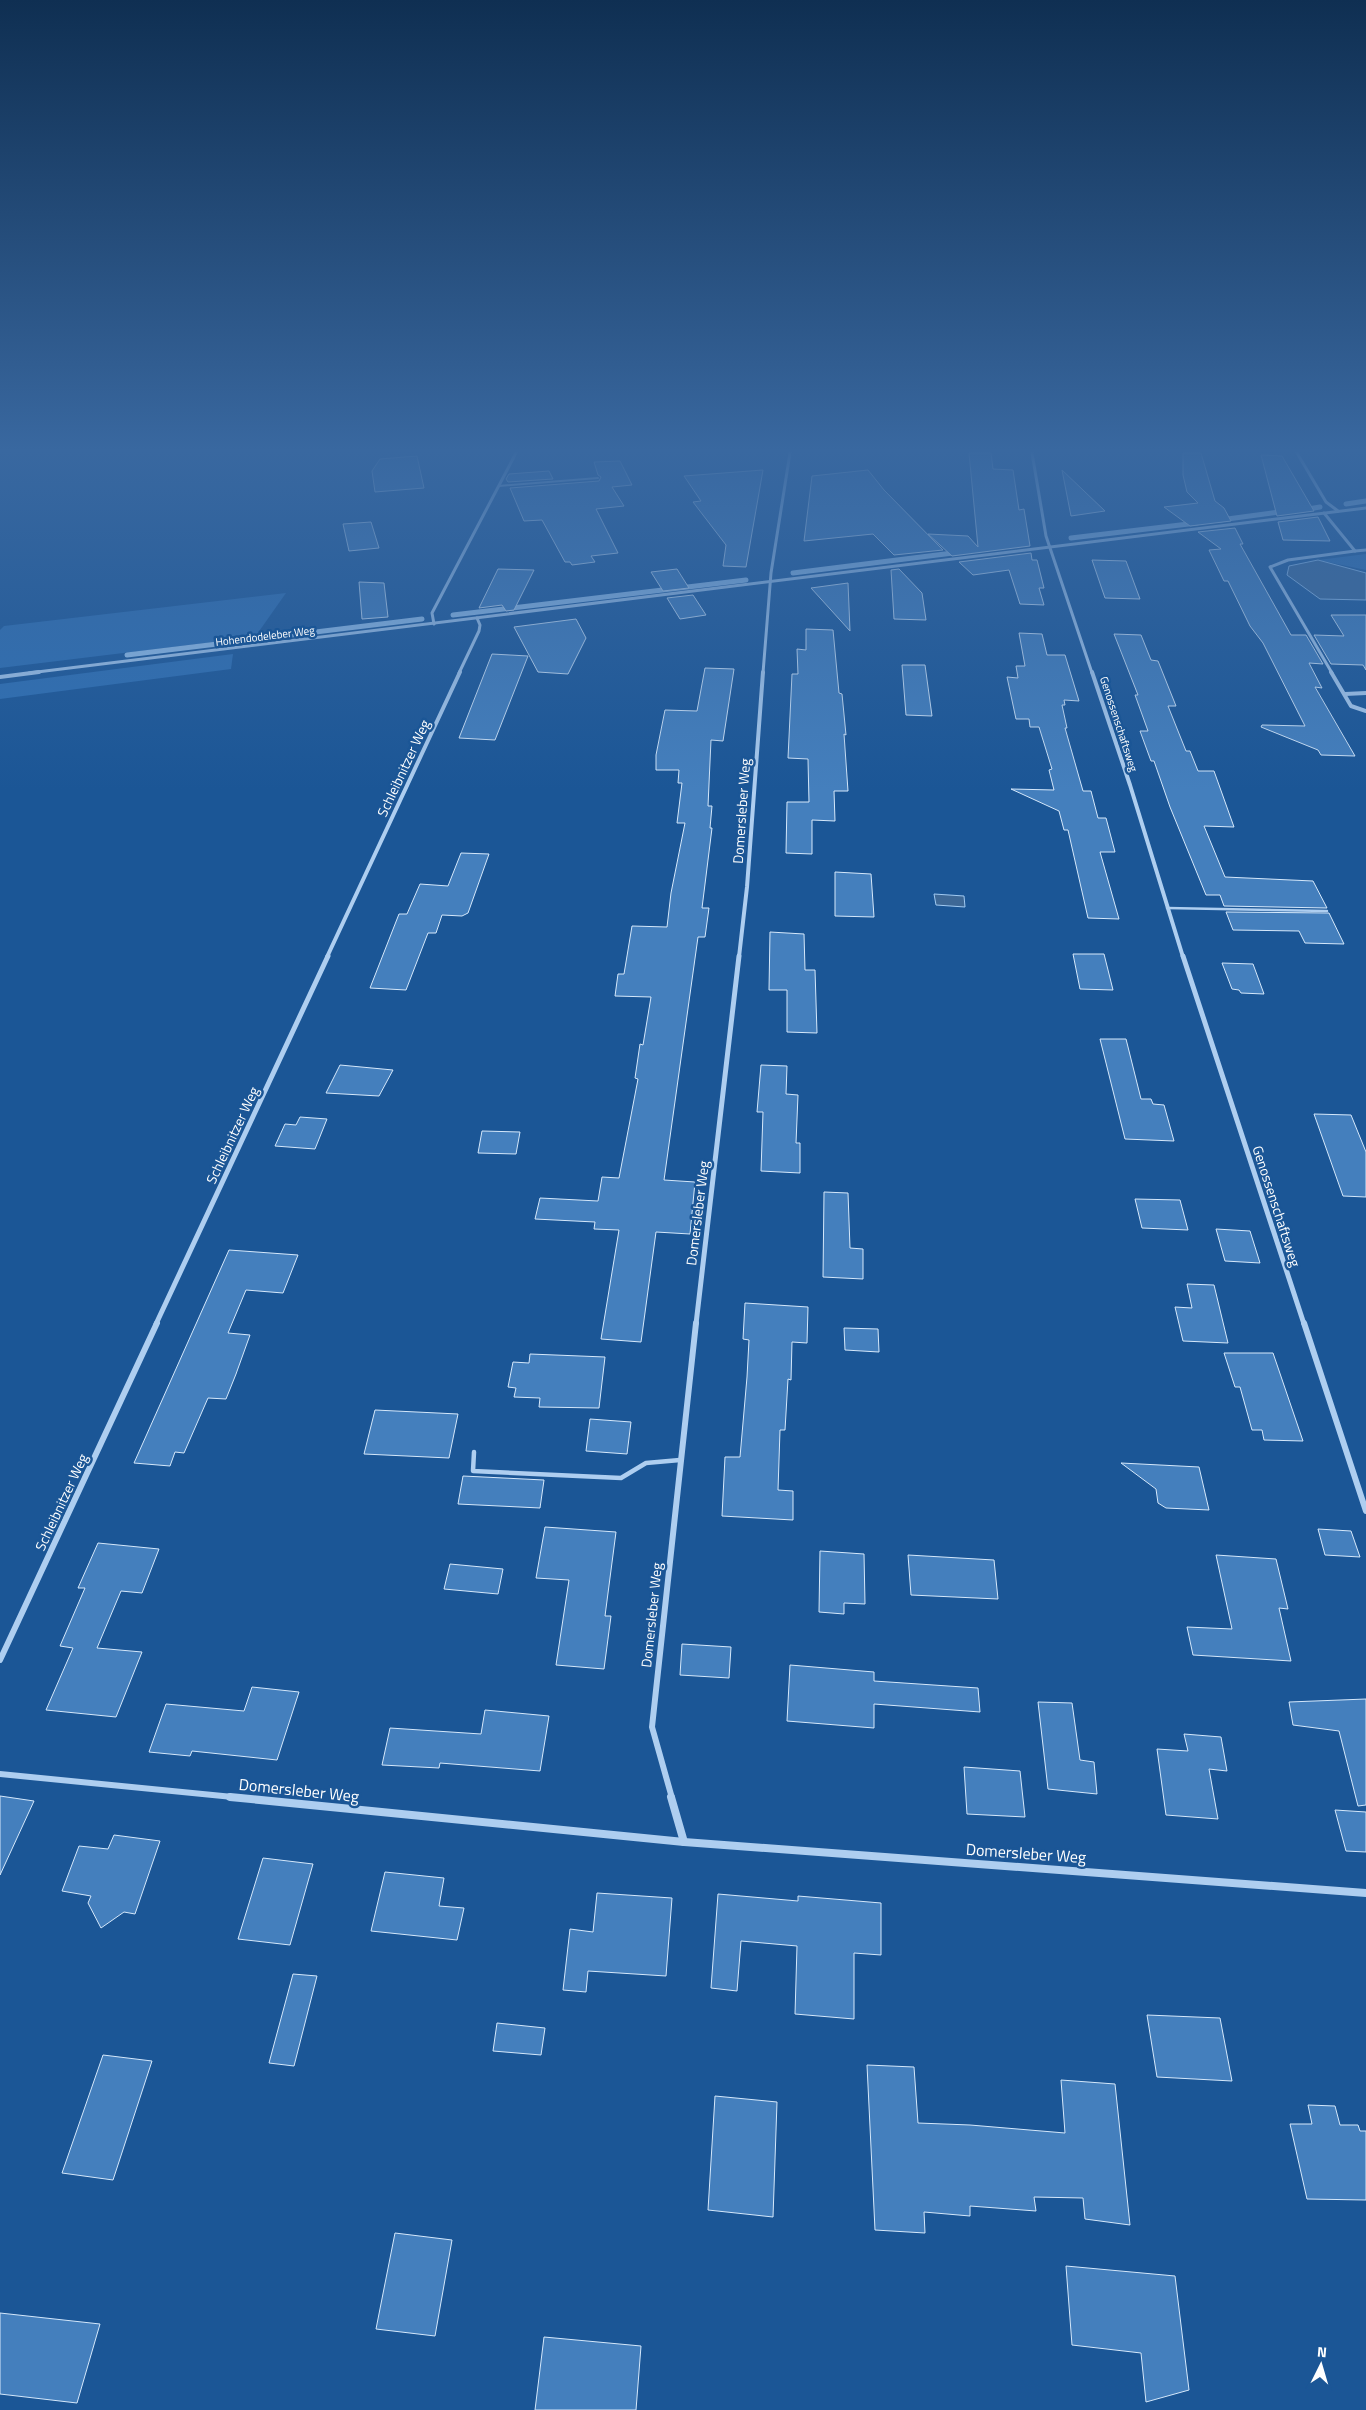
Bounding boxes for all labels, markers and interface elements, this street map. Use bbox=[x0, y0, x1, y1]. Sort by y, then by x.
street label: Hohendodeleber Weg bbox=[214, 622, 316, 650]
street label: Genossenschaftsweg bbox=[1096, 674, 1142, 774]
street label: Schleibnitzer Weg bbox=[371, 716, 435, 820]
street label: Domersleber Weg bbox=[727, 758, 755, 864]
street label: Schleibnitzer Weg bbox=[200, 1083, 264, 1187]
street label: Genossenschaftsweg bbox=[1248, 1143, 1306, 1269]
street label: Domersleber Weg bbox=[680, 1159, 714, 1267]
street label: Schleibnitzer Weg bbox=[29, 1450, 93, 1554]
street label: Domersleber Weg bbox=[635, 1561, 667, 1669]
street label: Domersleber Weg bbox=[238, 1772, 360, 1808]
street label: Domersleber Weg bbox=[965, 1837, 1087, 1869]
north arrow bbox=[1296, 2340, 1346, 2390]
text: N bbox=[1316, 2341, 1328, 2362]

